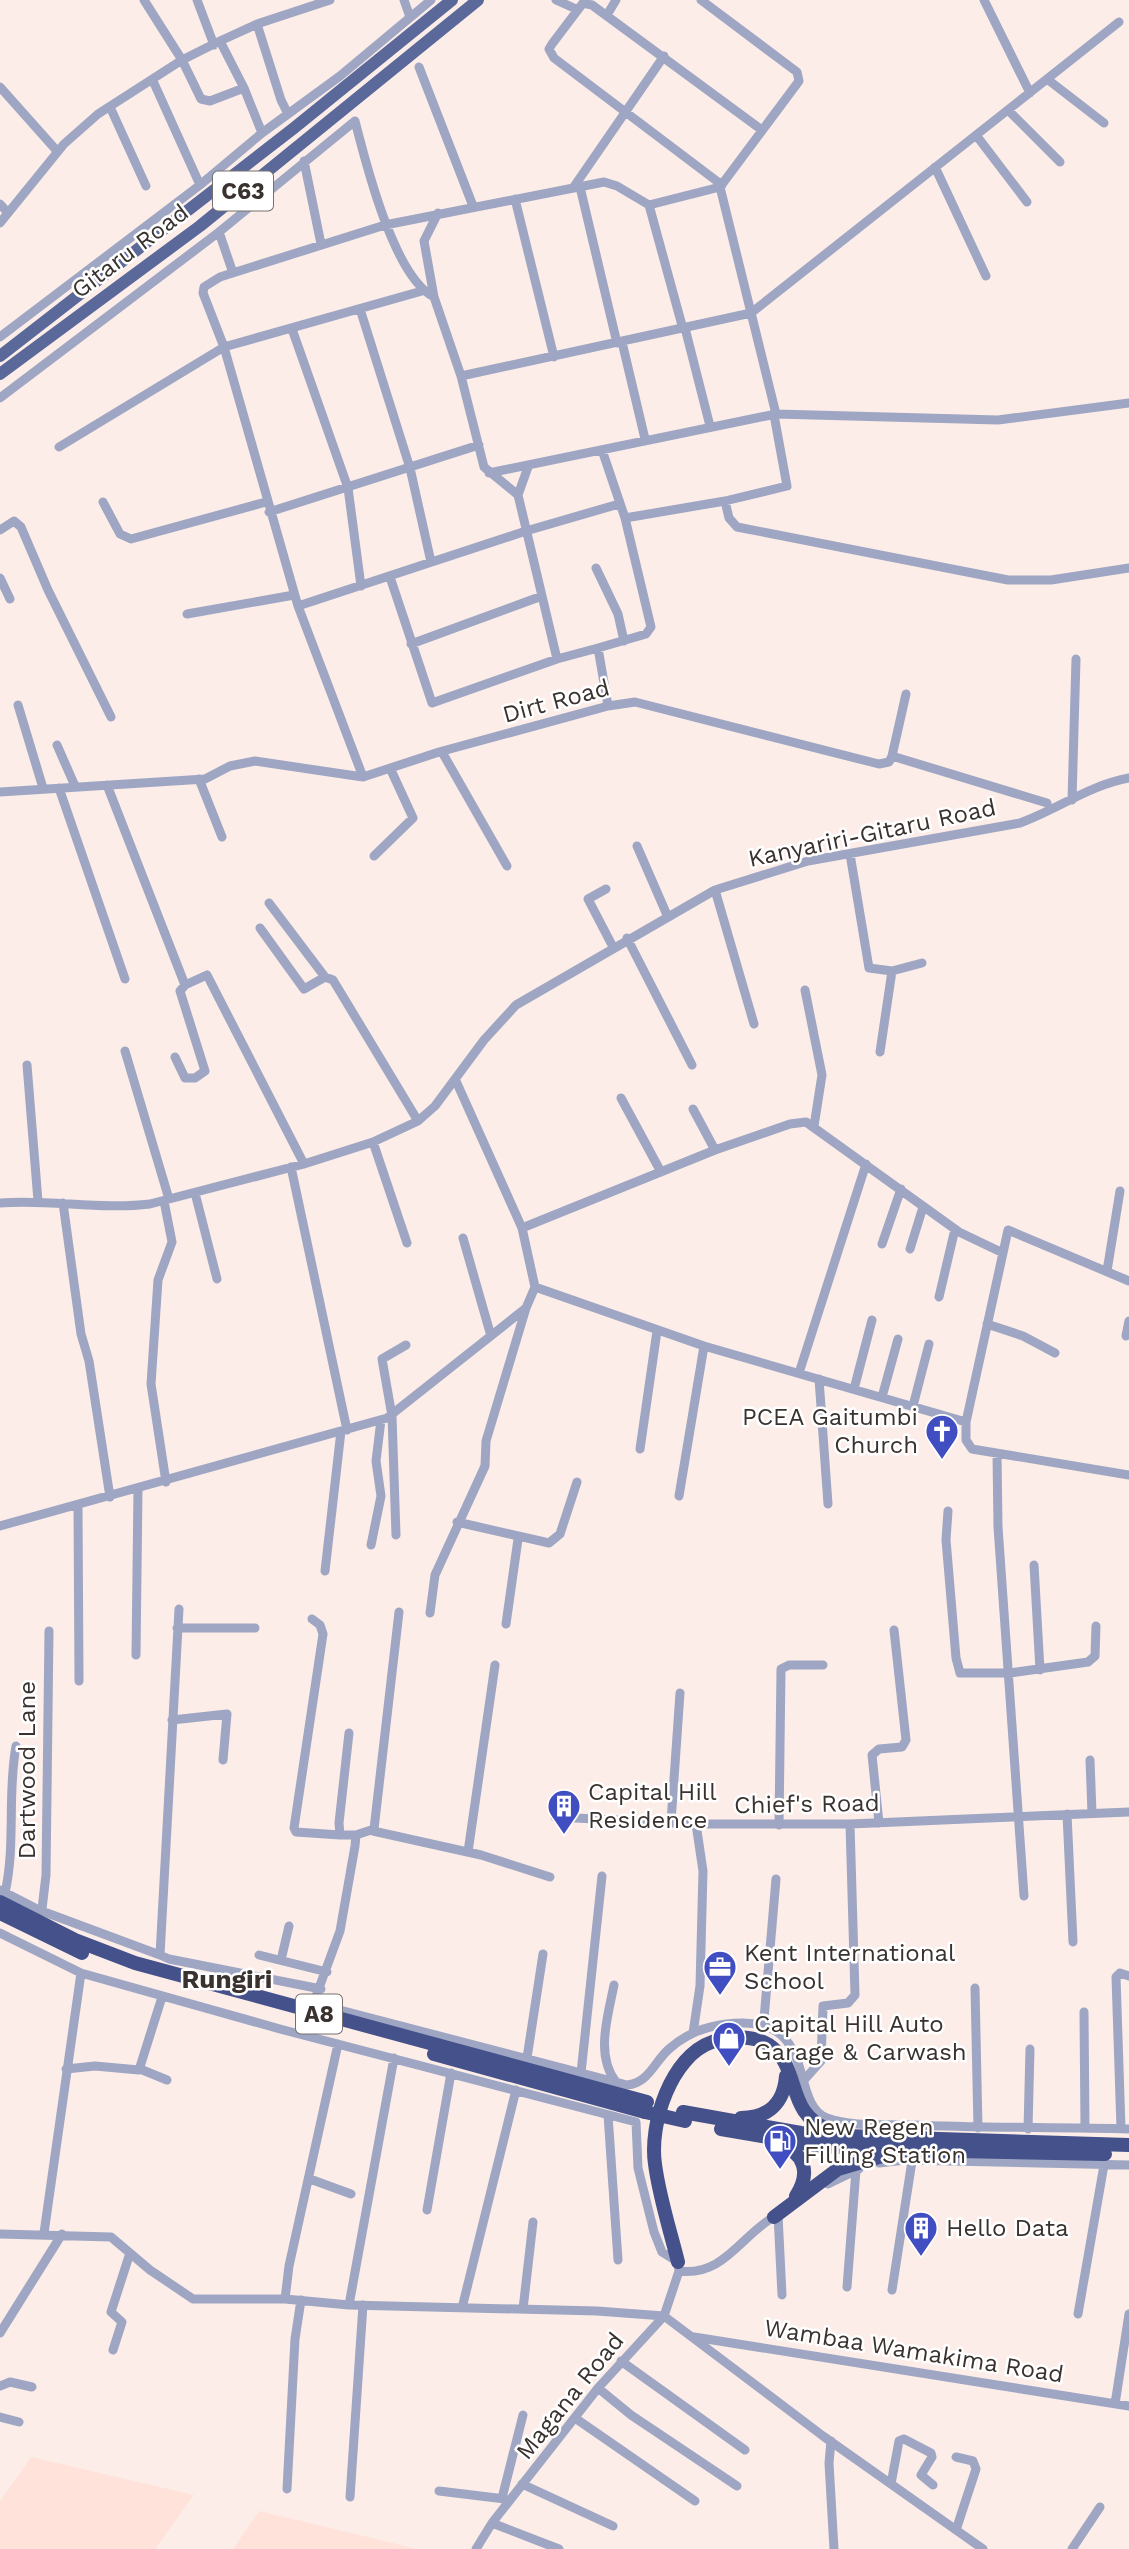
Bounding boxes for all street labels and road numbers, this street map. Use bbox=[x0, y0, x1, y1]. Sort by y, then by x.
road number: C63 bbox=[213, 172, 273, 210]
street label: Gitaru Road bbox=[66, 198, 194, 304]
street label: Dirt Road bbox=[500, 673, 612, 729]
street label: Kanyariri-Gitaru Road bbox=[746, 793, 998, 873]
street label: Dartwood Lane bbox=[13, 1681, 41, 1859]
street label: Chief's Road bbox=[734, 1789, 880, 1819]
road number: A8 bbox=[296, 1994, 342, 2034]
street label: Wambaa Wamakima Road bbox=[762, 2314, 1066, 2388]
street label: Magana Road bbox=[510, 2327, 630, 2465]

